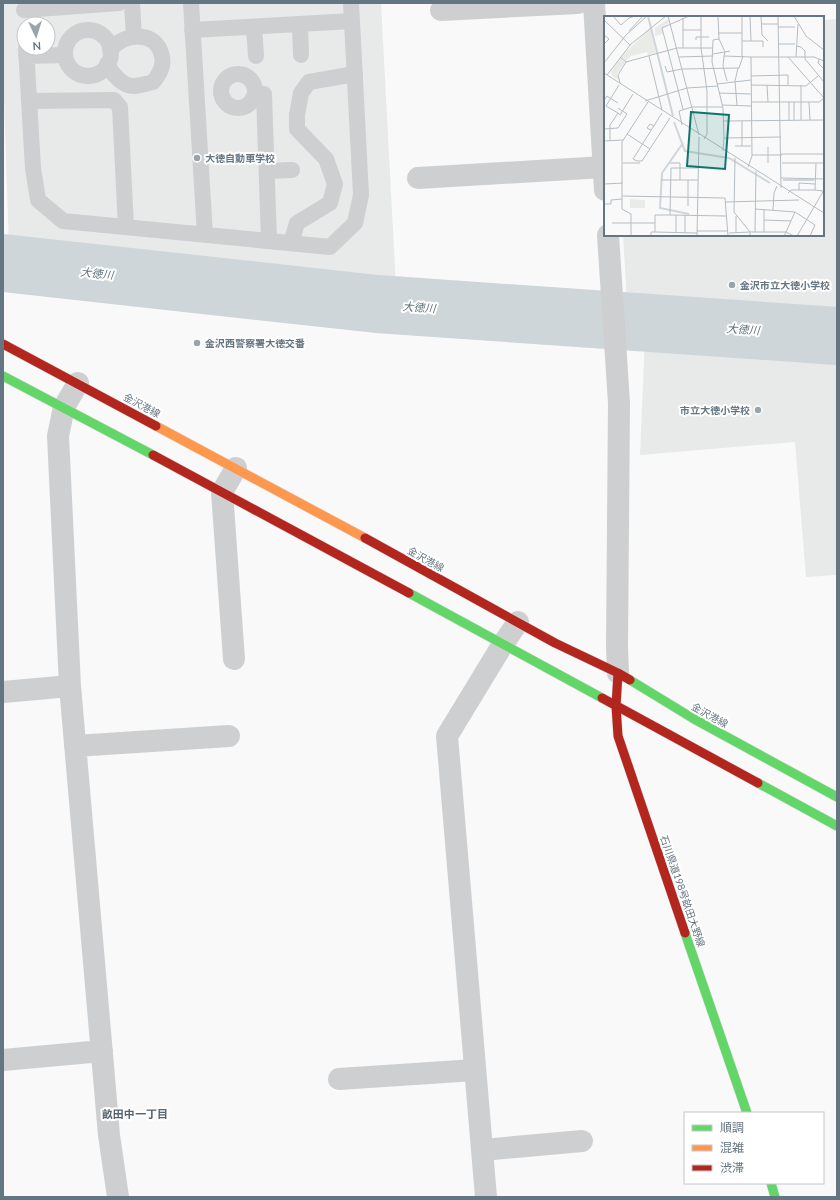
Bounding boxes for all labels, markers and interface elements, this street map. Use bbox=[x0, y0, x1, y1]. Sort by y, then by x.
north arrow bbox=[16, 16, 56, 56]
inset map bbox=[604, 16, 824, 236]
text: N bbox=[32, 40, 41, 53]
place label: 大徳自動車学校 bbox=[205, 152, 275, 164]
marker: 大徳自動車学校 bbox=[192, 153, 202, 163]
water label: 大徳川 bbox=[80, 265, 115, 281]
place label: 金沢市立大徳小学校 bbox=[740, 279, 830, 291]
marker: 金沢市立大徳小学校 bbox=[727, 280, 737, 290]
water label: 大徳川 bbox=[402, 299, 437, 315]
water label: 大徳川 bbox=[726, 321, 761, 337]
place label: 金沢西警察署大徳交番 bbox=[205, 337, 305, 349]
marker: 金沢西警察署大徳交番 bbox=[192, 338, 202, 348]
street label: 金沢港線 bbox=[122, 390, 162, 420]
place label: 市立大徳小学校 bbox=[680, 404, 750, 416]
marker: 市立大徳小学校 bbox=[753, 405, 763, 415]
street label: 金沢港線 bbox=[406, 544, 446, 574]
street label: 金沢港線 bbox=[690, 700, 730, 730]
street label: 石川県道198号畝田大野線 bbox=[658, 834, 708, 948]
district label: 畝田中一丁目 bbox=[102, 1107, 168, 1120]
legend bbox=[684, 1112, 824, 1184]
text: 順調 bbox=[720, 1120, 744, 1135]
text: 混雑 bbox=[720, 1140, 744, 1155]
text: 渋滞 bbox=[720, 1160, 744, 1175]

